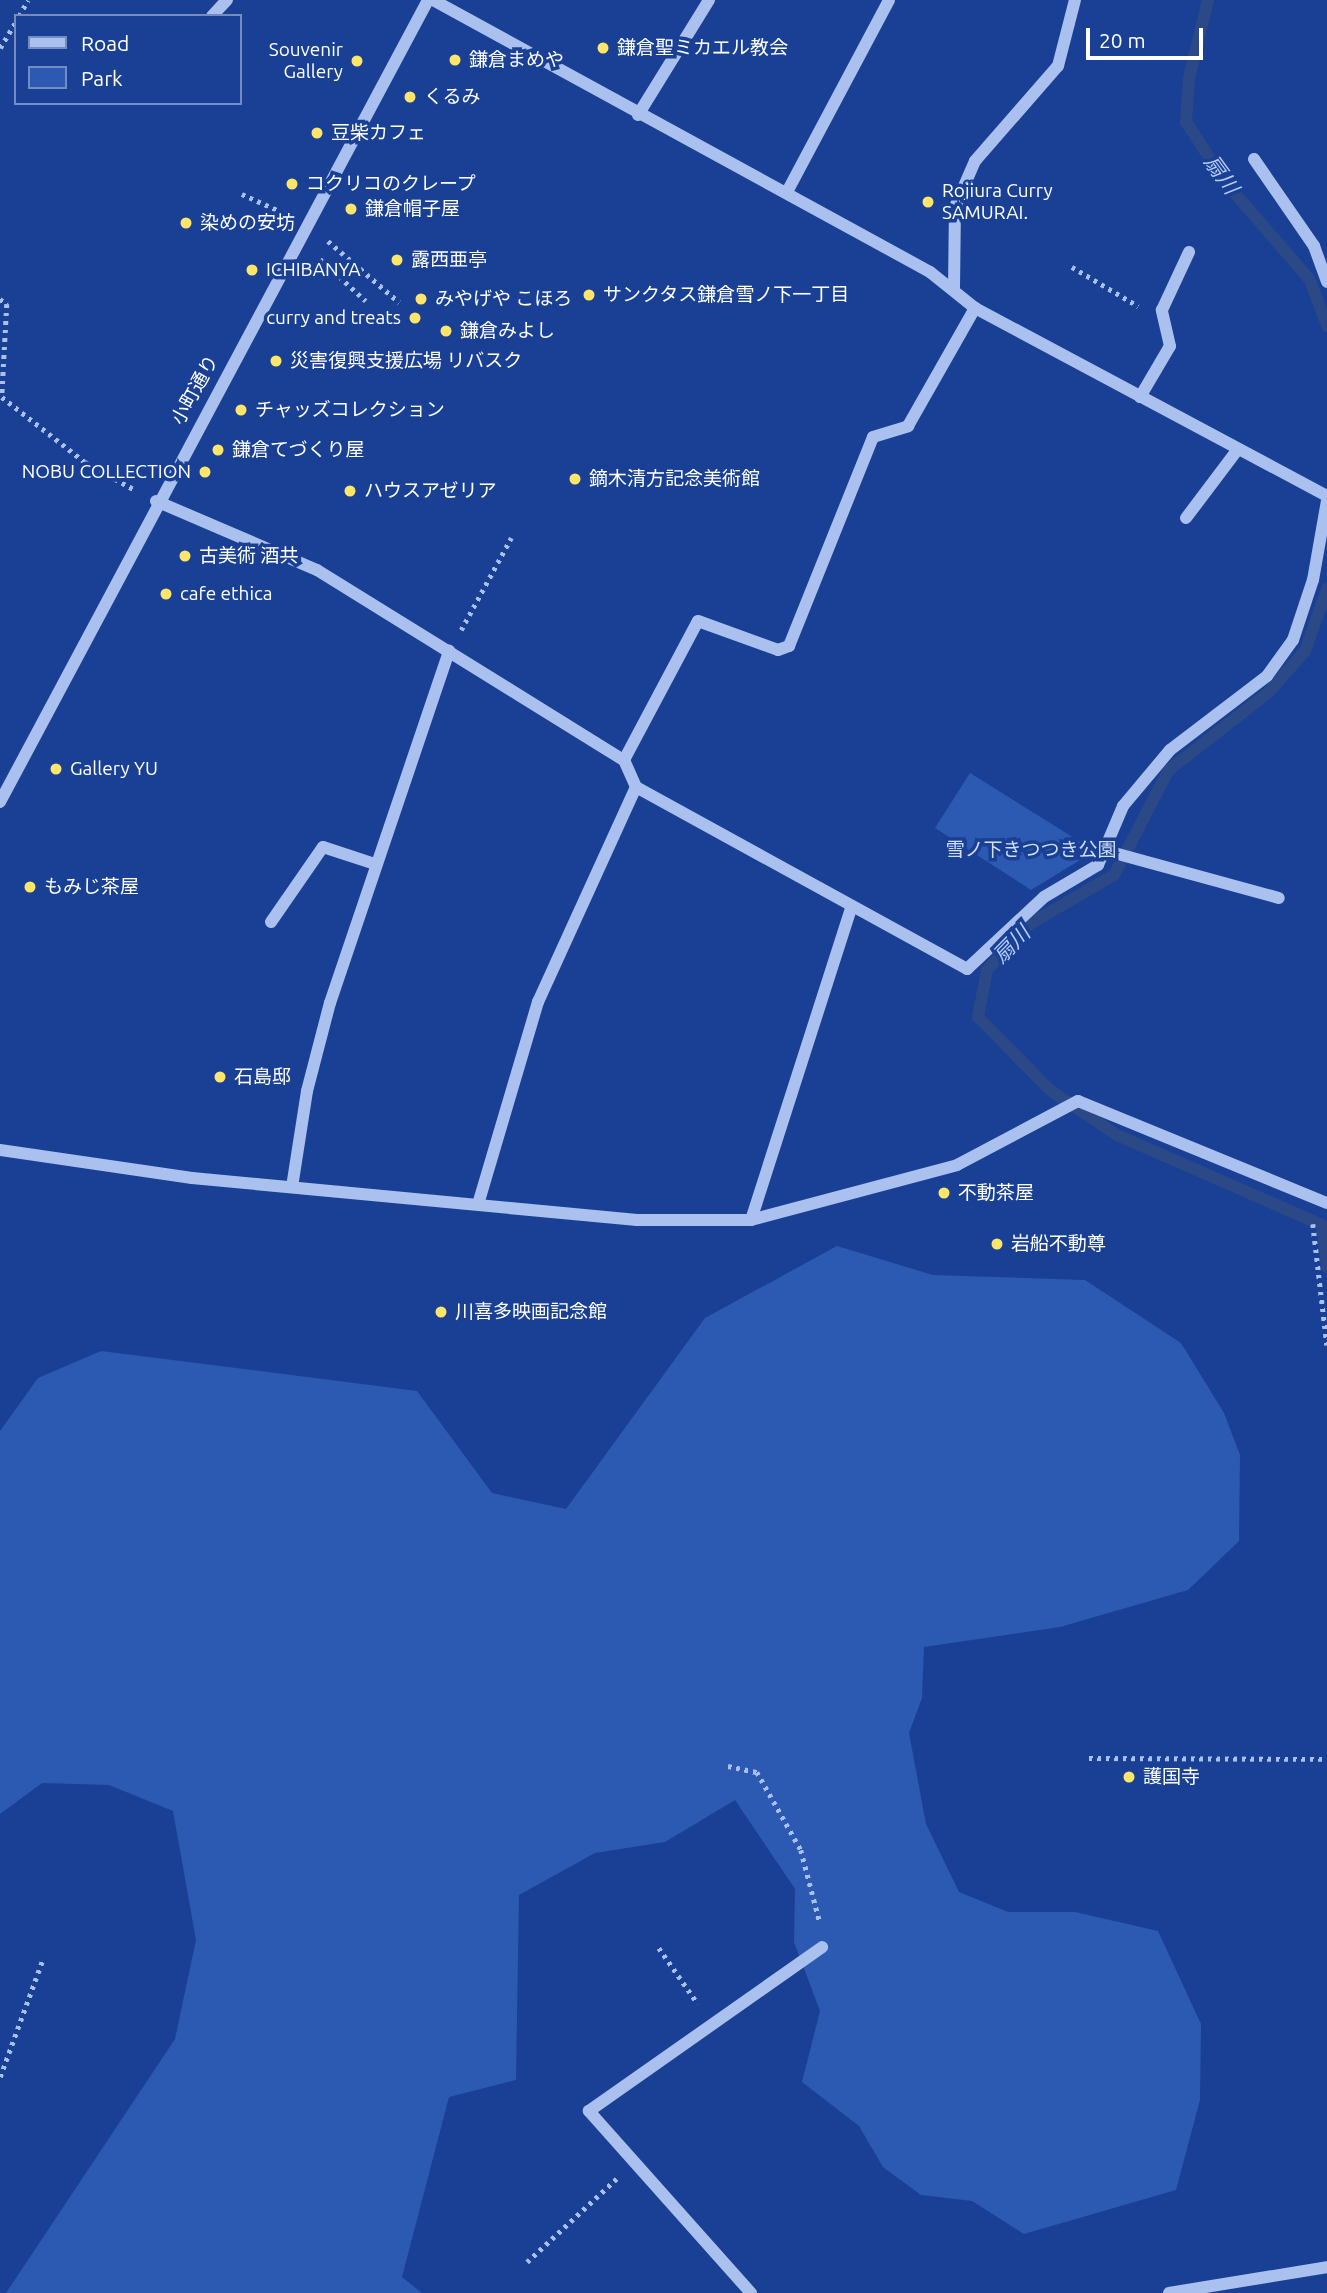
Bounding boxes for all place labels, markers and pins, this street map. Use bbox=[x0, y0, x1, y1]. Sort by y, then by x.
place label: 鎌倉聖ミカエル教会 bbox=[617, 37, 788, 59]
place label: Souvenir Gallery bbox=[269, 39, 343, 83]
marker: 鎌倉聖ミカエル教会 bbox=[595, 40, 611, 56]
place label: 鎌倉まめや bbox=[469, 49, 564, 71]
marker: 鎌倉まめや bbox=[447, 52, 463, 68]
marker: Souvenir Gallery bbox=[349, 53, 365, 69]
place label: くるみ bbox=[424, 86, 481, 108]
marker: くるみ bbox=[402, 89, 418, 105]
place label: 豆柴カフェ bbox=[331, 122, 426, 144]
marker: 豆柴カフェ bbox=[309, 125, 325, 141]
place label: コクリコのクレープ bbox=[306, 173, 477, 195]
marker: コクリコのクレープ bbox=[284, 176, 300, 192]
place label: Rojiura Curry SAMURAI. bbox=[942, 180, 1053, 224]
marker: Rojiura Curry SAMURAI. bbox=[920, 194, 936, 210]
place label: 鎌倉帽子屋 bbox=[365, 198, 460, 220]
marker: 鎌倉帽子屋 bbox=[343, 201, 359, 217]
place label: 染めの安坊 bbox=[200, 212, 295, 234]
marker: 染めの安坊 bbox=[178, 215, 194, 231]
place label: 露西亜亭 bbox=[411, 249, 487, 271]
marker: 露西亜亭 bbox=[389, 252, 405, 268]
place label: ICHIBANYA bbox=[266, 259, 361, 281]
marker: ICHIBANYA bbox=[244, 262, 260, 278]
place label: サンクタス鎌倉雪ノ下一丁目 bbox=[603, 284, 850, 306]
marker: サンクタス鎌倉雪ノ下一丁目 bbox=[581, 287, 597, 303]
place label: みやげや こほろ bbox=[435, 288, 572, 310]
marker: みやげや こほろ bbox=[413, 291, 429, 307]
place label: curry and treats bbox=[266, 307, 401, 329]
marker: curry and treats bbox=[407, 310, 423, 326]
place label: 鎌倉みよし bbox=[460, 320, 555, 342]
marker: 鎌倉みよし bbox=[438, 323, 454, 339]
place label: 災害復興支援広場 リバスク bbox=[290, 350, 522, 372]
marker: 災害復興支援広場 リバスク bbox=[268, 353, 284, 369]
place label: チャッズコレクション bbox=[255, 399, 445, 421]
marker: チャッズコレクション bbox=[233, 402, 249, 418]
place label: 鎌倉てづくり屋 bbox=[232, 439, 365, 461]
marker: 鎌倉てづくり屋 bbox=[210, 442, 226, 458]
place label: NOBU COLLECTION bbox=[22, 461, 191, 483]
marker: NOBU COLLECTION bbox=[197, 464, 213, 480]
place label: 鏑木清方記念美術館 bbox=[589, 468, 760, 490]
marker: 鏑木清方記念美術館 bbox=[567, 471, 583, 487]
place label: ハウスアゼリア bbox=[364, 480, 497, 502]
marker: ハウスアゼリア bbox=[342, 483, 358, 499]
place label: 古美術 酒共 bbox=[199, 545, 298, 567]
marker: 古美術 酒共 bbox=[177, 548, 193, 564]
place label: cafe ethica bbox=[180, 583, 273, 605]
marker: cafe ethica bbox=[158, 586, 174, 602]
place label: Gallery YU bbox=[70, 758, 158, 780]
marker: Gallery YU bbox=[48, 761, 64, 777]
place label: もみじ茶屋 bbox=[44, 876, 139, 898]
marker: もみじ茶屋 bbox=[22, 879, 38, 895]
place label: 石島邸 bbox=[234, 1066, 291, 1088]
marker: 石島邸 bbox=[212, 1069, 228, 1085]
place label: 不動茶屋 bbox=[958, 1182, 1034, 1204]
marker: 不動茶屋 bbox=[936, 1185, 952, 1201]
place label: 岩船不動尊 bbox=[1011, 1233, 1106, 1255]
marker: 岩船不動尊 bbox=[989, 1236, 1005, 1252]
place label: 川喜多映画記念館 bbox=[455, 1301, 607, 1323]
marker: 川喜多映画記念館 bbox=[433, 1304, 449, 1320]
place label: 護国寺 bbox=[1143, 1766, 1200, 1788]
marker: 護国寺 bbox=[1121, 1769, 1137, 1785]

